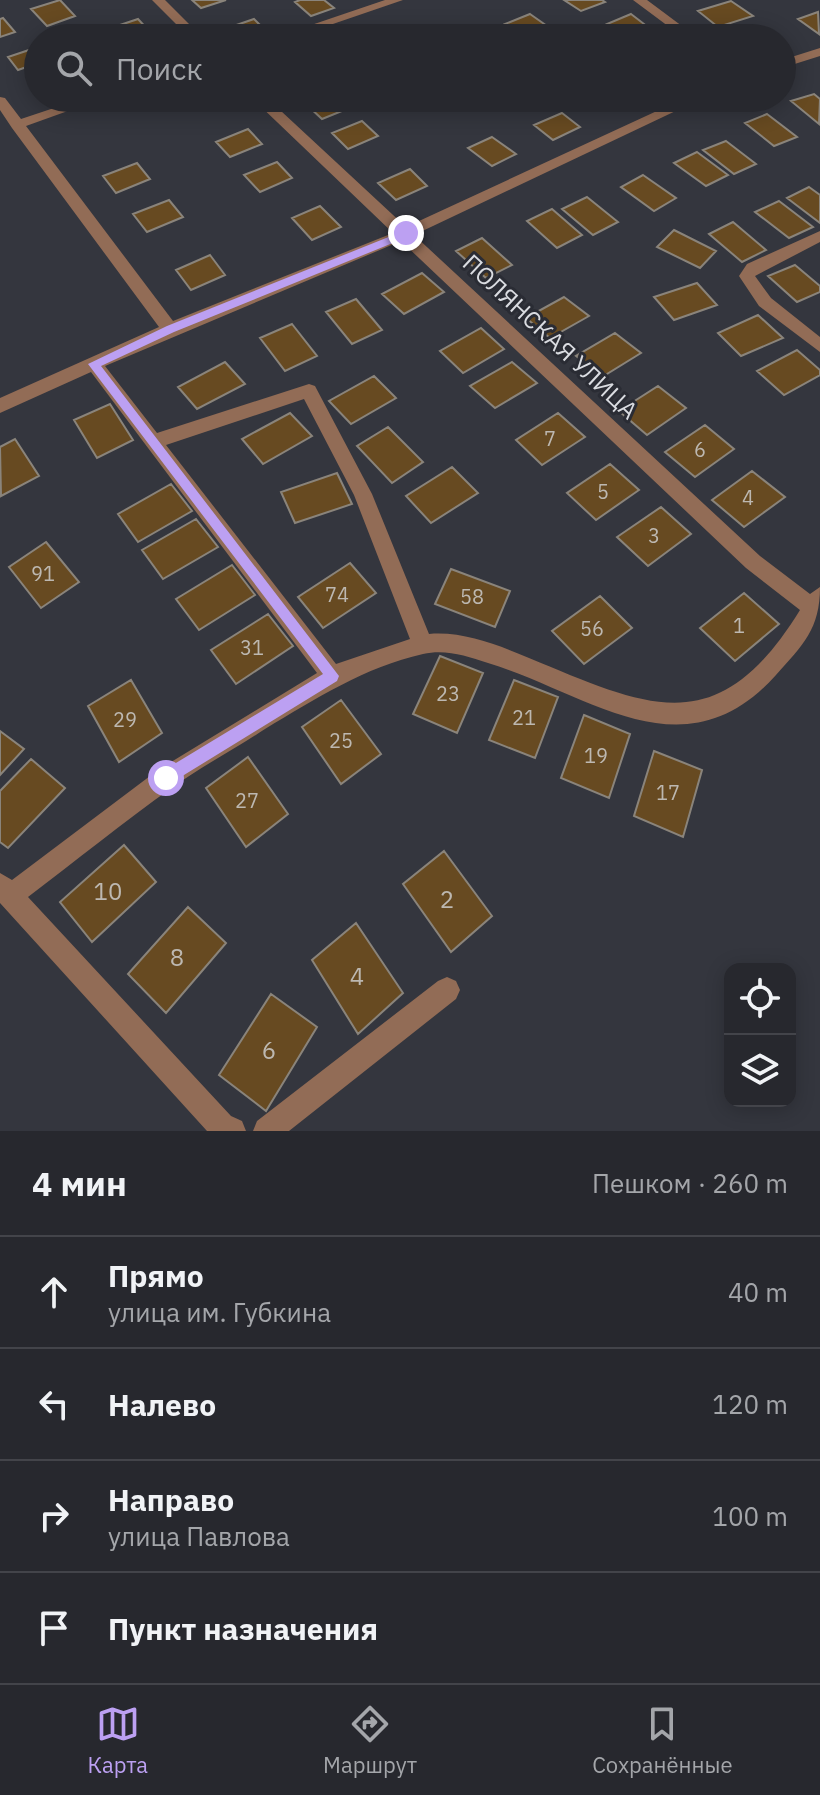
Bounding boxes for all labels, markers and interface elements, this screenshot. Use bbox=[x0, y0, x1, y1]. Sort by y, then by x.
search box bbox=[24, 24, 796, 112]
icon: search bbox=[52, 46, 96, 90]
text: Поиск bbox=[116, 49, 203, 88]
route end bbox=[388, 215, 424, 251]
street label: ПОЛЯНСКАЯ УЛИЦА bbox=[456, 247, 645, 426]
house number: 7 bbox=[544, 425, 556, 452]
house number: 6 bbox=[694, 436, 706, 463]
house number: 5 bbox=[597, 478, 609, 505]
house number: 4 bbox=[742, 484, 754, 511]
house number: 3 bbox=[648, 522, 660, 549]
house number: 91 bbox=[31, 560, 55, 587]
house number: 74 bbox=[325, 581, 349, 608]
house number: 58 bbox=[460, 583, 484, 610]
house number: 1 bbox=[733, 612, 745, 639]
house number: 56 bbox=[580, 615, 604, 642]
house number: 31 bbox=[240, 634, 264, 661]
house number: 23 bbox=[436, 680, 460, 707]
house number: 21 bbox=[512, 704, 536, 731]
house number: 29 bbox=[113, 706, 137, 733]
house number: 25 bbox=[329, 727, 353, 754]
house number: 19 bbox=[584, 742, 608, 769]
route start bbox=[148, 760, 184, 796]
house number: 17 bbox=[656, 779, 680, 806]
house number: 27 bbox=[235, 787, 259, 814]
house number: 10 bbox=[94, 875, 122, 907]
house number: 2 bbox=[440, 883, 454, 915]
house number: 8 bbox=[170, 941, 184, 973]
house number: 4 bbox=[350, 960, 364, 992]
map controls bbox=[724, 963, 796, 1107]
button: locate bbox=[724, 963, 796, 1035]
house number: 6 bbox=[262, 1034, 276, 1066]
button: layers bbox=[724, 1035, 796, 1107]
text: 4 мин bbox=[32, 1161, 127, 1205]
text: Пешком · 260 m bbox=[592, 1166, 788, 1200]
text: Прямо bbox=[108, 1256, 204, 1295]
icon: ahead bbox=[32, 1270, 76, 1314]
text: 40 m bbox=[728, 1275, 788, 1309]
text: улица им. Губкина bbox=[108, 1295, 331, 1329]
icon: left bbox=[32, 1382, 76, 1426]
text: Налево bbox=[108, 1385, 216, 1424]
text: 120 m bbox=[712, 1387, 788, 1421]
text: Направо bbox=[108, 1480, 234, 1519]
icon: right bbox=[32, 1494, 76, 1538]
text: 100 m bbox=[712, 1499, 788, 1533]
text: улица Павлова bbox=[108, 1519, 290, 1553]
icon: arrive bbox=[32, 1606, 76, 1650]
text: Пункт назначения bbox=[108, 1609, 378, 1648]
tab: Карта bbox=[88, 1702, 148, 1779]
tab: Маршрут bbox=[323, 1702, 417, 1779]
tab: Сохранённые bbox=[592, 1702, 732, 1779]

